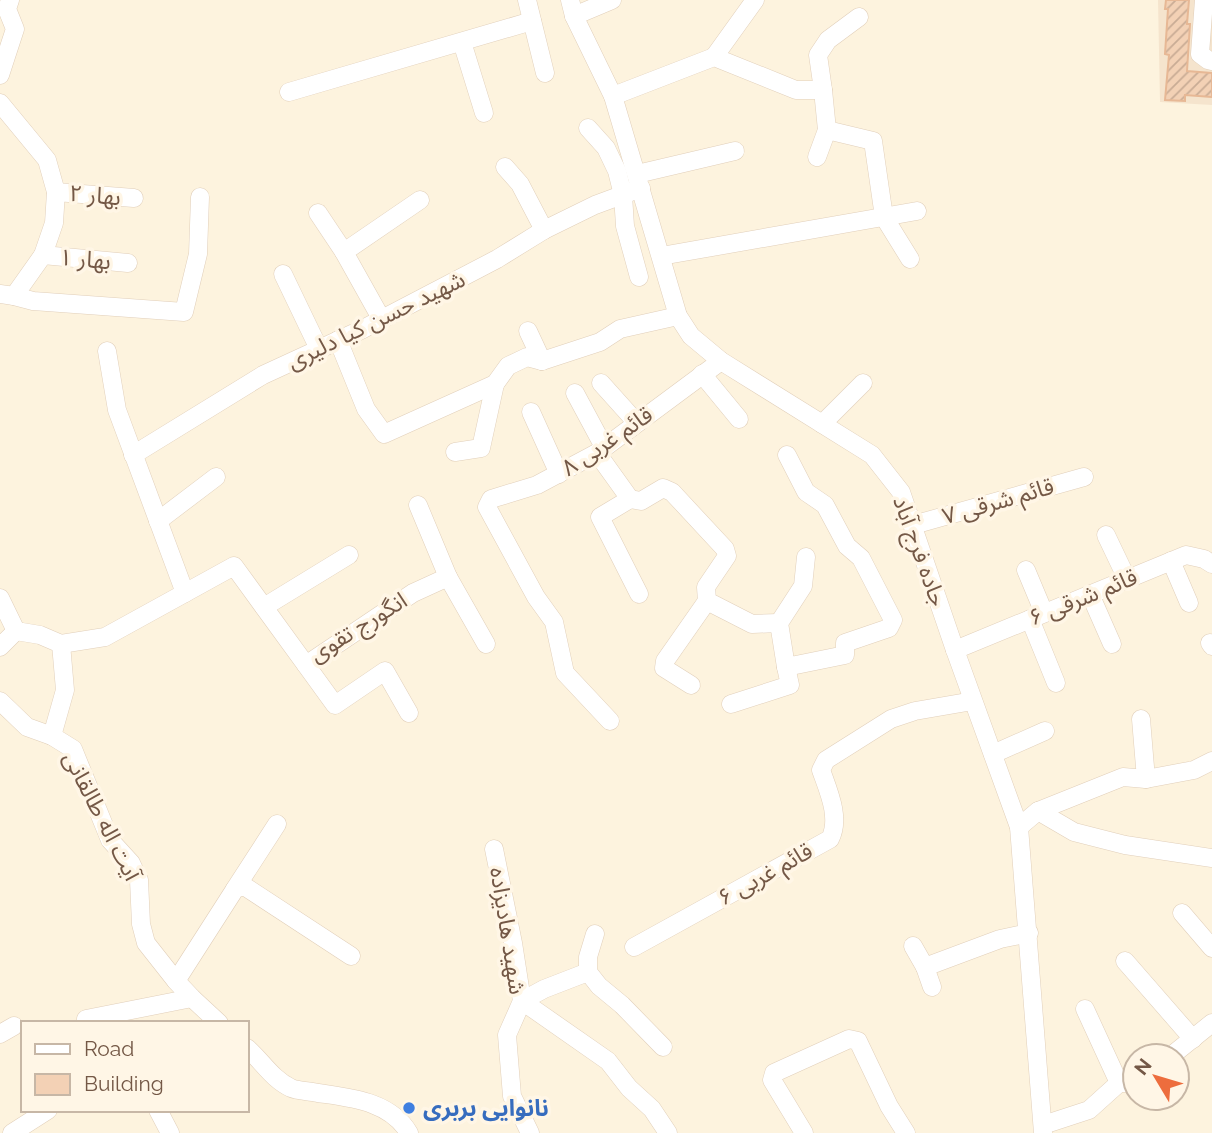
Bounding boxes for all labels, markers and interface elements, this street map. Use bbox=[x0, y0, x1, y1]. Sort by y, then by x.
street label: بهار ۲ bbox=[68, 179, 122, 211]
street label: بهار ۱ bbox=[58, 243, 112, 275]
street label: شهید حسن کیا دلیری bbox=[282, 265, 470, 375]
street label: قائم غربی ۸ bbox=[556, 400, 660, 484]
street label: قائم شرقی ۷ bbox=[939, 472, 1058, 533]
street label: جاده فرج آباد bbox=[884, 492, 953, 611]
street label: قائم شرقی ۶ bbox=[1025, 563, 1143, 634]
street label: انگورج تقوی bbox=[304, 586, 414, 671]
street label: آیت اله طالقانی bbox=[58, 747, 147, 886]
street label: قائم غربی ۶ bbox=[713, 837, 819, 914]
street label: شهید هادیزاده bbox=[484, 865, 532, 997]
legend bbox=[21, 1021, 248, 1112]
text: Road bbox=[84, 1036, 134, 1061]
north arrow bbox=[1121, 1042, 1191, 1112]
text: N bbox=[1129, 1054, 1156, 1079]
text: Building bbox=[84, 1071, 164, 1096]
place label: نانوایی بربری bbox=[423, 1094, 549, 1122]
marker: نانوایی بربری bbox=[401, 1100, 417, 1116]

